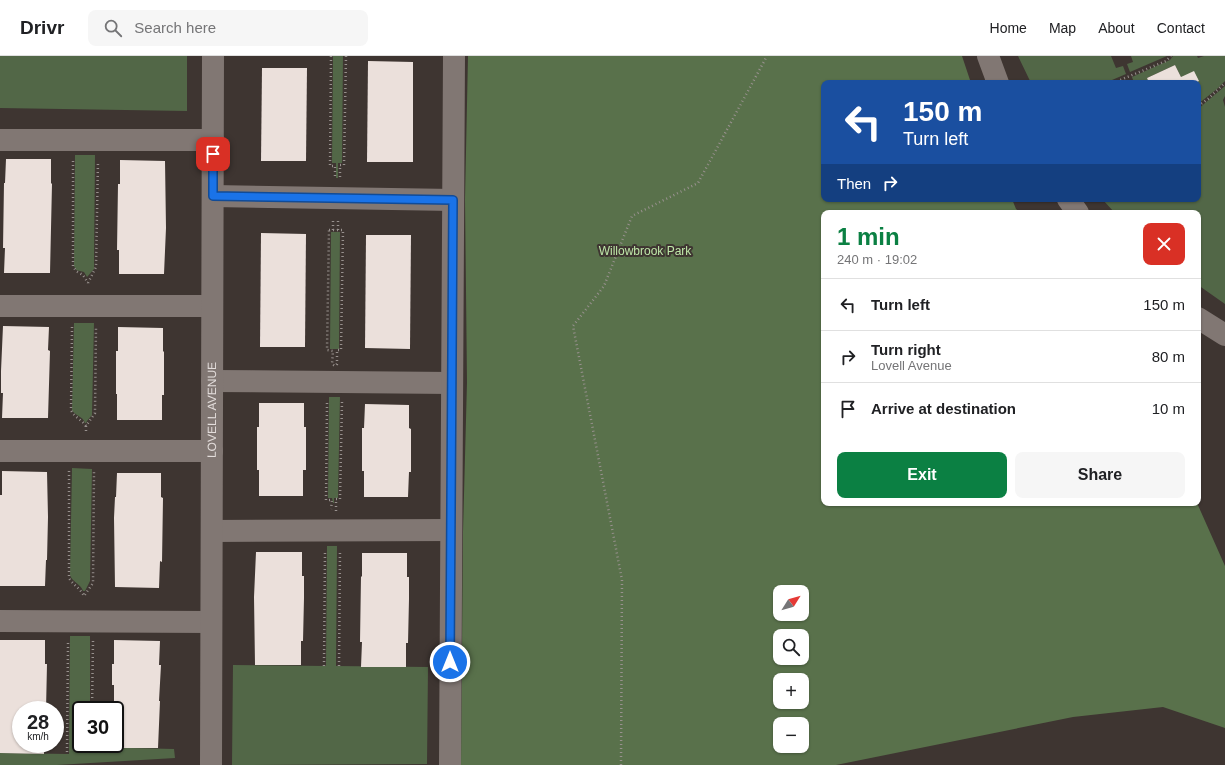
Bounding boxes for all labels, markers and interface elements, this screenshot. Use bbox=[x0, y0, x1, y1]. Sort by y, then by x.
search box bbox=[88, 10, 368, 46]
text: Drivr bbox=[20, 17, 64, 38]
icon: search bbox=[102, 17, 124, 39]
text: Search here bbox=[134, 19, 216, 36]
text: Home bbox=[990, 20, 1027, 36]
text: Map bbox=[1049, 20, 1076, 36]
text: About bbox=[1098, 20, 1135, 36]
text: Contact bbox=[1157, 20, 1205, 36]
icon: left bbox=[837, 96, 889, 148]
text: 150 m bbox=[903, 96, 982, 127]
text: Turn left bbox=[903, 129, 968, 149]
pin bbox=[196, 137, 230, 171]
icon: arrive bbox=[202, 143, 224, 165]
icon: right bbox=[879, 172, 901, 194]
text: Then bbox=[837, 175, 871, 192]
text: 1 min bbox=[837, 223, 900, 250]
button: close bbox=[1143, 223, 1185, 265]
park label: Willowbrook Park bbox=[599, 244, 692, 258]
text: 240 m · 19:02 bbox=[837, 252, 917, 267]
icon: left bbox=[837, 294, 859, 316]
text: Turn left bbox=[871, 296, 930, 313]
text: 150 m bbox=[1143, 296, 1185, 313]
text: Turn right bbox=[871, 341, 941, 358]
icon: right bbox=[837, 346, 859, 368]
text: 80 m bbox=[1152, 348, 1185, 365]
text: Lovell Avenue bbox=[871, 358, 952, 373]
street label: LOVELL AVENUE bbox=[205, 362, 219, 458]
icon: arrive bbox=[837, 398, 859, 420]
text: Arrive at destination bbox=[871, 400, 1016, 417]
text: 10 m bbox=[1152, 400, 1185, 417]
button: Exit bbox=[837, 452, 1007, 498]
button: Share bbox=[1015, 452, 1185, 498]
north arrow bbox=[773, 585, 809, 621]
map controls bbox=[773, 585, 809, 753]
button: search bbox=[773, 629, 809, 665]
position arrow bbox=[429, 641, 471, 683]
button: + bbox=[773, 673, 809, 709]
speed limit sign: 30 bbox=[72, 701, 124, 753]
text: 28 bbox=[27, 711, 49, 733]
button: − bbox=[773, 717, 809, 753]
text: km/h bbox=[27, 731, 49, 742]

